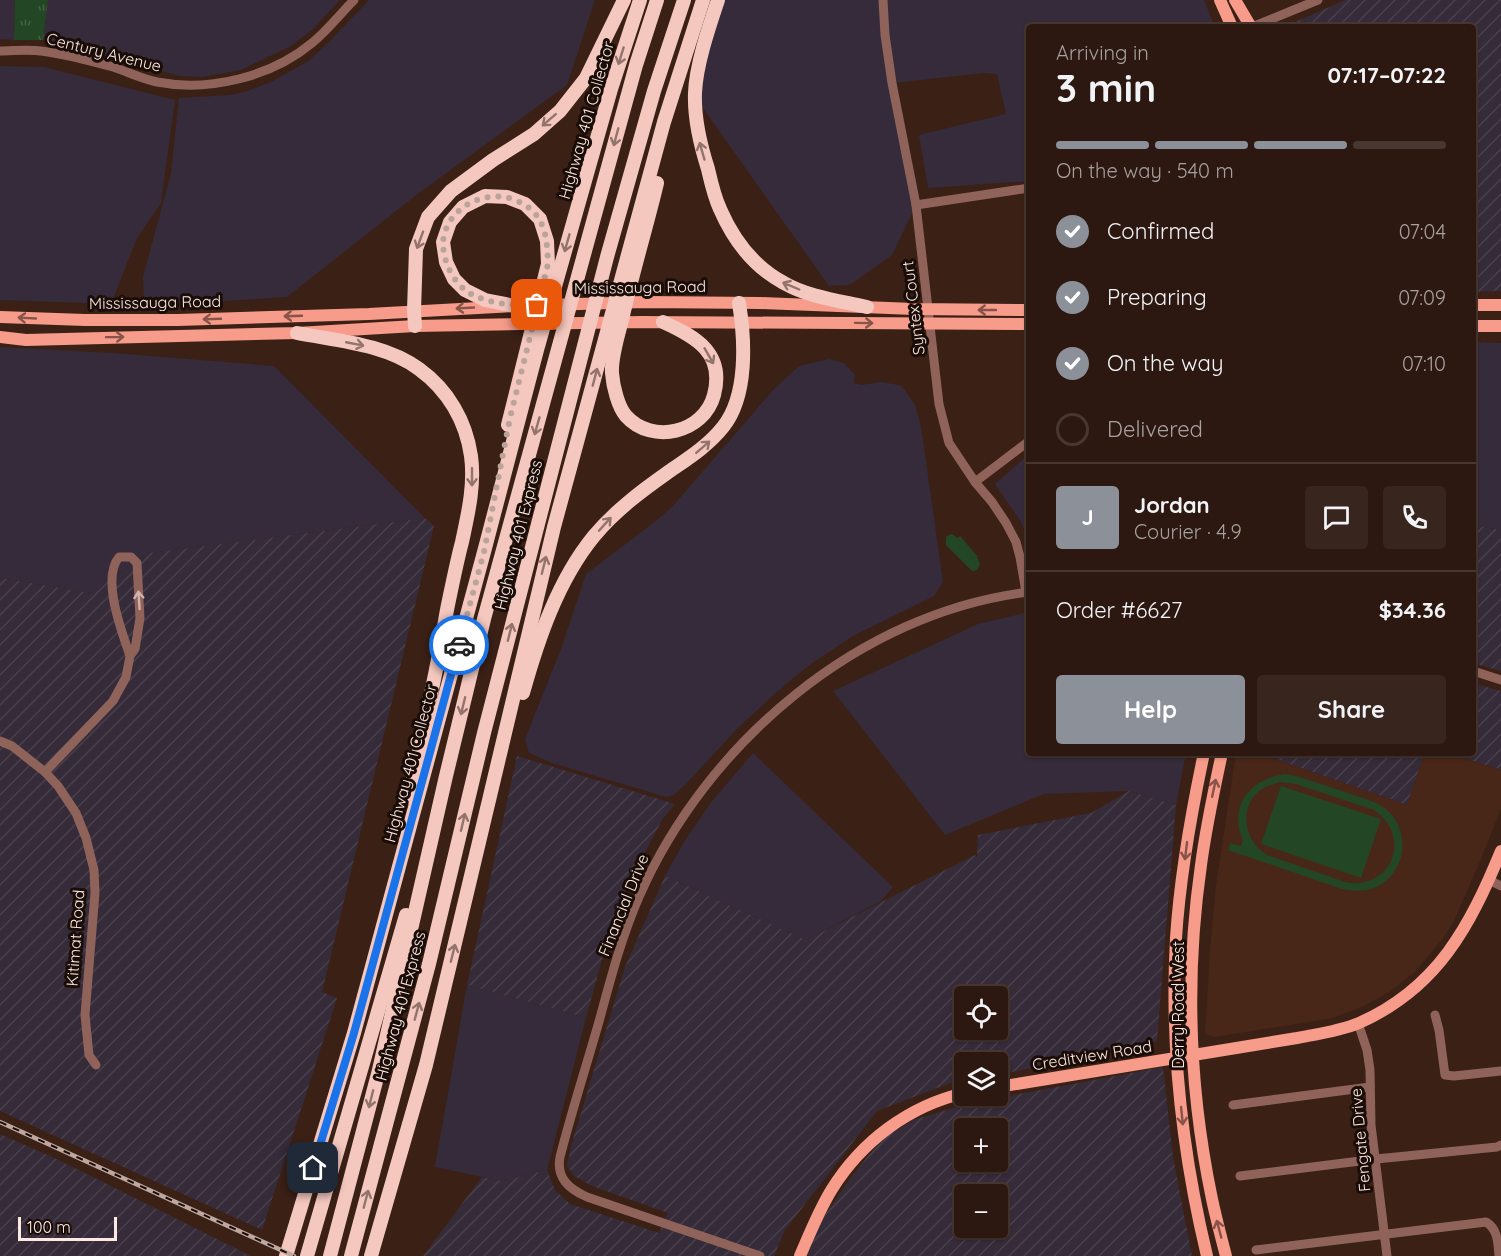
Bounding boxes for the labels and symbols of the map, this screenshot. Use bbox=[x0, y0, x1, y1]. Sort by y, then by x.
street label: Century Avenue bbox=[45, 28, 163, 76]
street label: Highway 401 Collector bbox=[554, 39, 618, 201]
one-way arrow bbox=[615, 46, 626, 65]
one-way arrow bbox=[542, 113, 557, 127]
one-way arrow bbox=[610, 127, 621, 146]
one-way arrow bbox=[696, 142, 708, 161]
one-way arrow bbox=[414, 230, 425, 249]
one-way arrow bbox=[561, 233, 572, 252]
street label: Syntex Court bbox=[897, 260, 929, 356]
street label: Mississauga Road bbox=[574, 276, 706, 298]
pin bbox=[511, 279, 562, 330]
one-way arrow bbox=[782, 280, 801, 291]
street label: Mississauga Road bbox=[89, 291, 221, 313]
one-way arrow bbox=[455, 303, 475, 314]
one-way arrow bbox=[977, 304, 997, 316]
one-way arrow bbox=[283, 310, 303, 322]
one-way arrow bbox=[18, 312, 38, 323]
one-way arrow bbox=[203, 313, 223, 324]
one-way arrow bbox=[853, 317, 873, 329]
one-way arrow bbox=[104, 332, 124, 343]
one-way arrow bbox=[345, 339, 364, 350]
one-way arrow bbox=[703, 347, 715, 364]
one-way arrow bbox=[589, 368, 601, 387]
one-way arrow bbox=[531, 416, 542, 435]
one-way arrow bbox=[694, 440, 710, 454]
street label: Highway 401 Express bbox=[490, 458, 546, 612]
one-way arrow bbox=[466, 466, 478, 486]
one-way arrow bbox=[598, 517, 612, 532]
one-way arrow bbox=[539, 556, 551, 575]
one-way arrow bbox=[133, 590, 144, 610]
courier bbox=[429, 615, 489, 675]
one-way arrow bbox=[504, 623, 516, 642]
street label: Highway 401 Collector bbox=[379, 682, 441, 844]
one-way arrow bbox=[457, 696, 468, 715]
one-way arrow bbox=[1209, 779, 1220, 798]
one-way arrow bbox=[457, 812, 469, 831]
one-way arrow bbox=[1180, 841, 1191, 860]
street label: Financial Drive bbox=[593, 851, 653, 959]
street label: Kitimat Road bbox=[62, 889, 88, 987]
street label: Highway 401 Express bbox=[370, 929, 430, 1083]
street label: Derry Road West bbox=[1168, 941, 1188, 1069]
one-way arrow bbox=[447, 944, 459, 963]
one-way arrow bbox=[411, 1002, 423, 1021]
street label: Creditview Road bbox=[1031, 1036, 1153, 1074]
street label: Fengate Drive bbox=[1346, 1087, 1374, 1193]
one-way arrow bbox=[365, 1089, 376, 1108]
one-way arrow bbox=[1177, 1106, 1188, 1126]
pin bbox=[287, 1142, 338, 1193]
one-way arrow bbox=[361, 1190, 373, 1209]
scale bar bbox=[18, 1214, 117, 1242]
one-way arrow bbox=[1213, 1219, 1225, 1238]

